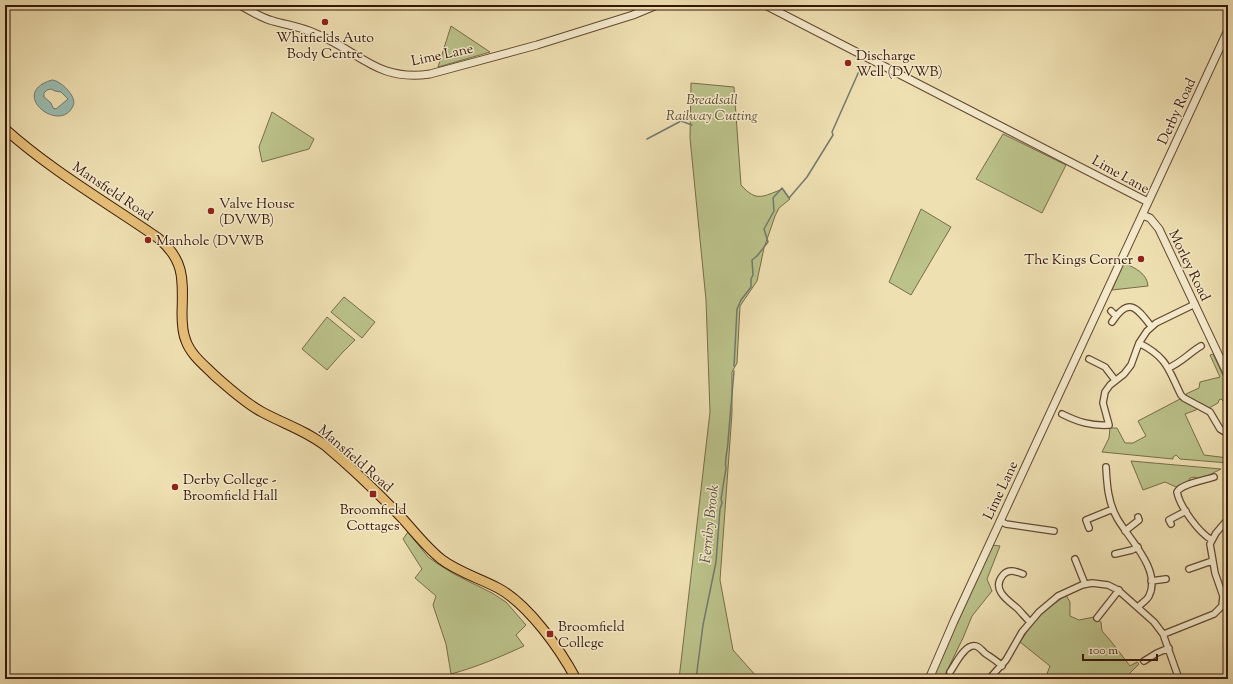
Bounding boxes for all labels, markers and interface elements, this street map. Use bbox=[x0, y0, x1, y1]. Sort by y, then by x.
marker: Whitfields Auto Body Centre bbox=[320, 17, 330, 27]
place label: Whitfields Auto Body Centre bbox=[276, 29, 374, 65]
street label: Lime Lane bbox=[410, 40, 475, 72]
place label: Discharge Well (DVWB) bbox=[856, 47, 943, 83]
marker: Discharge Well (DVWB) bbox=[843, 58, 853, 68]
street label: Derby Road bbox=[1154, 75, 1202, 148]
park label: Breadsall Railway Cutting bbox=[666, 91, 758, 127]
street label: Lime Lane bbox=[1088, 152, 1152, 200]
street label: Mansfield Road bbox=[68, 158, 156, 227]
place label: Valve House (DVWB) bbox=[219, 195, 295, 231]
marker: Valve House (DVWB) bbox=[206, 206, 216, 216]
street label: Morley Road bbox=[1162, 227, 1214, 305]
place label: Manhole (DVWB bbox=[156, 232, 264, 252]
marker: Manhole (DVWB bbox=[143, 235, 153, 245]
place label: The Kings Corner bbox=[1024, 251, 1134, 271]
marker: The Kings Corner bbox=[1136, 254, 1146, 264]
street label: Mansfield Road bbox=[313, 421, 397, 498]
street label: Lime Lane bbox=[979, 458, 1024, 524]
place label: Derby College - Broomfield Hall bbox=[183, 471, 278, 507]
marker: Derby College - Broomfield Hall bbox=[170, 482, 180, 492]
water label: Ferriby Brook bbox=[696, 484, 725, 564]
marker: Broomfield Cottages bbox=[368, 489, 378, 499]
place label: Broomfield Cottages bbox=[340, 501, 406, 537]
place label: Broomfield College bbox=[558, 618, 625, 654]
marker: Broomfield College bbox=[545, 629, 555, 639]
scale bar bbox=[1083, 636, 1157, 662]
text: 100 m bbox=[1089, 642, 1118, 660]

